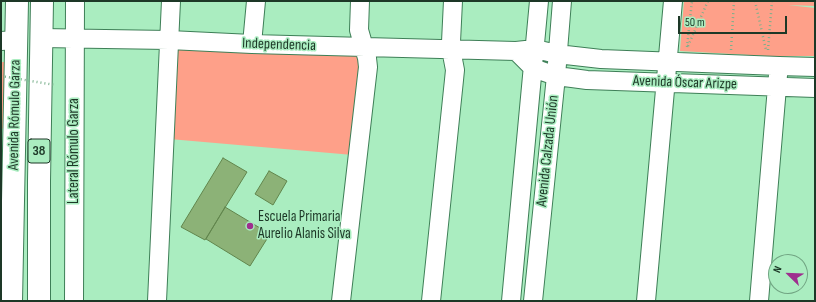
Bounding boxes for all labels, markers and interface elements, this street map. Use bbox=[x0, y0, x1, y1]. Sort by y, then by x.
scale bar bbox=[680, 8, 789, 34]
text: 50 m bbox=[685, 15, 705, 30]
street label: Independencia bbox=[242, 35, 316, 55]
street label: Avenida Rómulo Garza bbox=[5, 60, 25, 170]
street label: Avenida Óscar Arizpe bbox=[633, 72, 737, 94]
street label: Avenida Calzada Unión bbox=[533, 94, 563, 208]
street label: Lateral Rómulo Garza bbox=[65, 98, 83, 204]
road number: 38 bbox=[28, 139, 50, 163]
place label: Escuela Primaria Aurelio Alanis Silva bbox=[258, 208, 351, 243]
marker: Escuela Primaria Aurelio Alanis Silva bbox=[245, 221, 255, 231]
north arrow bbox=[768, 254, 808, 294]
text: N bbox=[770, 264, 785, 275]

